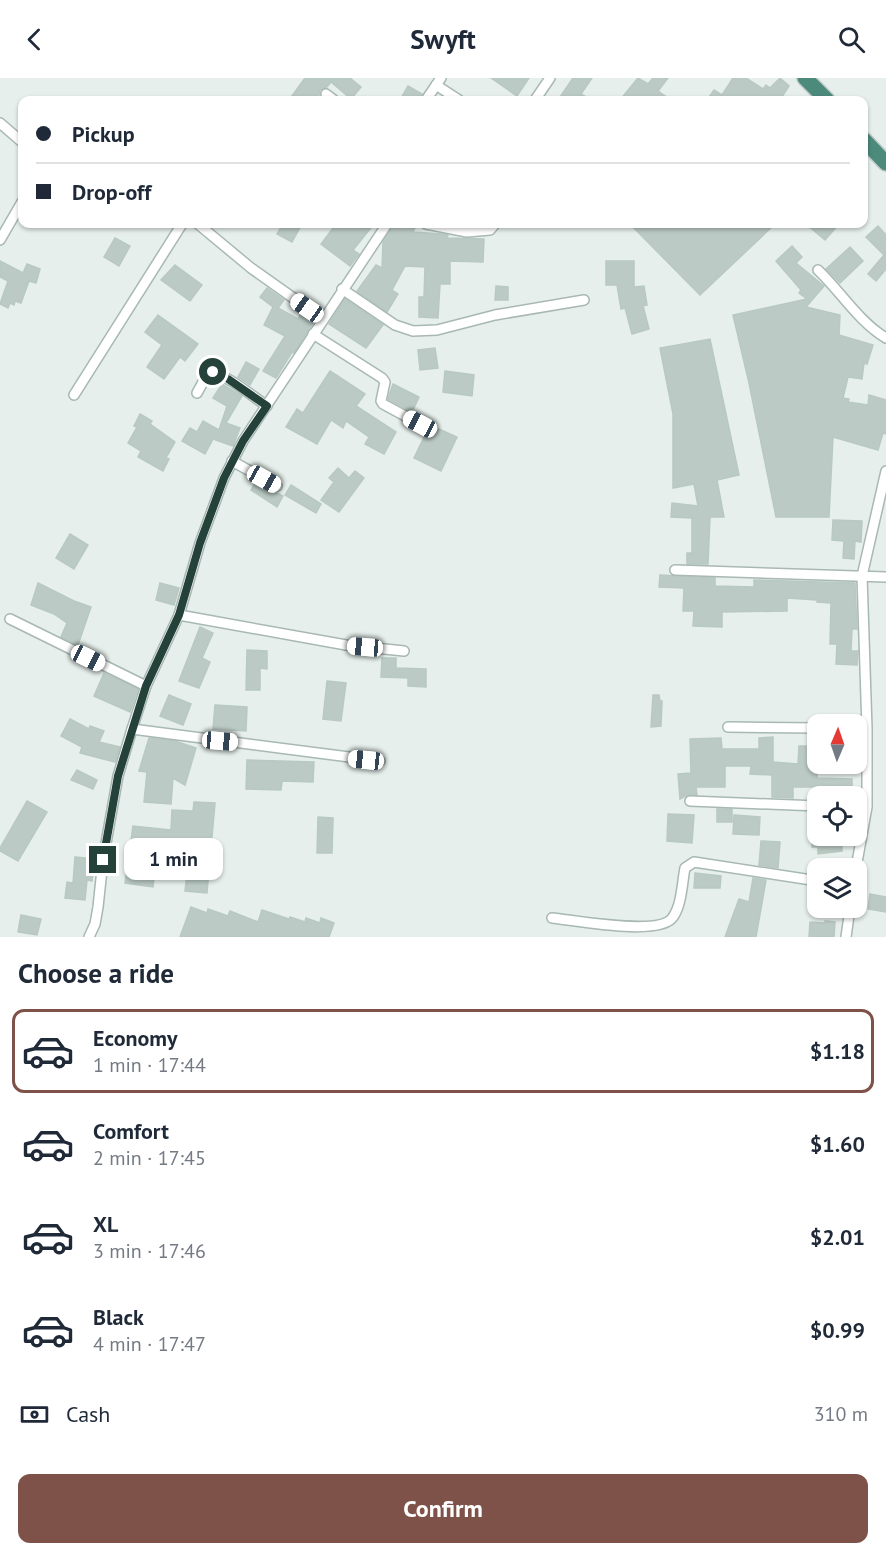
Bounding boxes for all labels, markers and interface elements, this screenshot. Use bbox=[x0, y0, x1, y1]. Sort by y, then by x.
text: Swyft bbox=[410, 22, 476, 56]
icon: back bbox=[18, 23, 51, 56]
icon: search bbox=[835, 23, 868, 56]
text: Pickup bbox=[72, 120, 135, 148]
text: Drop-off bbox=[72, 178, 151, 206]
car bbox=[287, 290, 327, 326]
route start bbox=[199, 358, 226, 385]
car bbox=[400, 408, 440, 440]
car bbox=[244, 462, 284, 496]
car bbox=[346, 636, 384, 658]
car bbox=[68, 642, 108, 674]
north arrow bbox=[807, 714, 867, 774]
map controls bbox=[807, 714, 867, 918]
car bbox=[201, 730, 239, 752]
car bbox=[347, 749, 385, 771]
button: locate bbox=[807, 786, 867, 846]
callout: 1 min bbox=[124, 839, 223, 881]
route end bbox=[89, 846, 116, 873]
text: 1 min bbox=[149, 846, 198, 872]
button: layers bbox=[807, 858, 867, 918]
text: Choose a ride bbox=[18, 956, 174, 990]
icon: car bbox=[21, 1024, 75, 1078]
text: Economy bbox=[93, 1024, 177, 1052]
text: $1.18 bbox=[810, 1037, 865, 1065]
text: 1 min · 17:44 bbox=[93, 1052, 206, 1078]
icon: car bbox=[21, 1117, 75, 1171]
text: Comfort bbox=[93, 1117, 169, 1145]
text: $1.60 bbox=[810, 1130, 865, 1158]
text: 2 min · 17:45 bbox=[93, 1145, 206, 1171]
icon: car bbox=[21, 1210, 75, 1264]
text: XL bbox=[93, 1210, 118, 1238]
text: $2.01 bbox=[810, 1223, 865, 1251]
text: 3 min · 17:46 bbox=[93, 1238, 206, 1264]
icon: car bbox=[21, 1303, 75, 1357]
text: Black bbox=[93, 1303, 144, 1331]
text: $0.99 bbox=[810, 1316, 865, 1344]
text: 4 min · 17:47 bbox=[93, 1331, 206, 1357]
icon: cash bbox=[18, 1398, 51, 1431]
text: Cash bbox=[66, 1400, 110, 1428]
text: 310 m bbox=[814, 1401, 868, 1427]
button: Confirm bbox=[18, 1474, 868, 1543]

